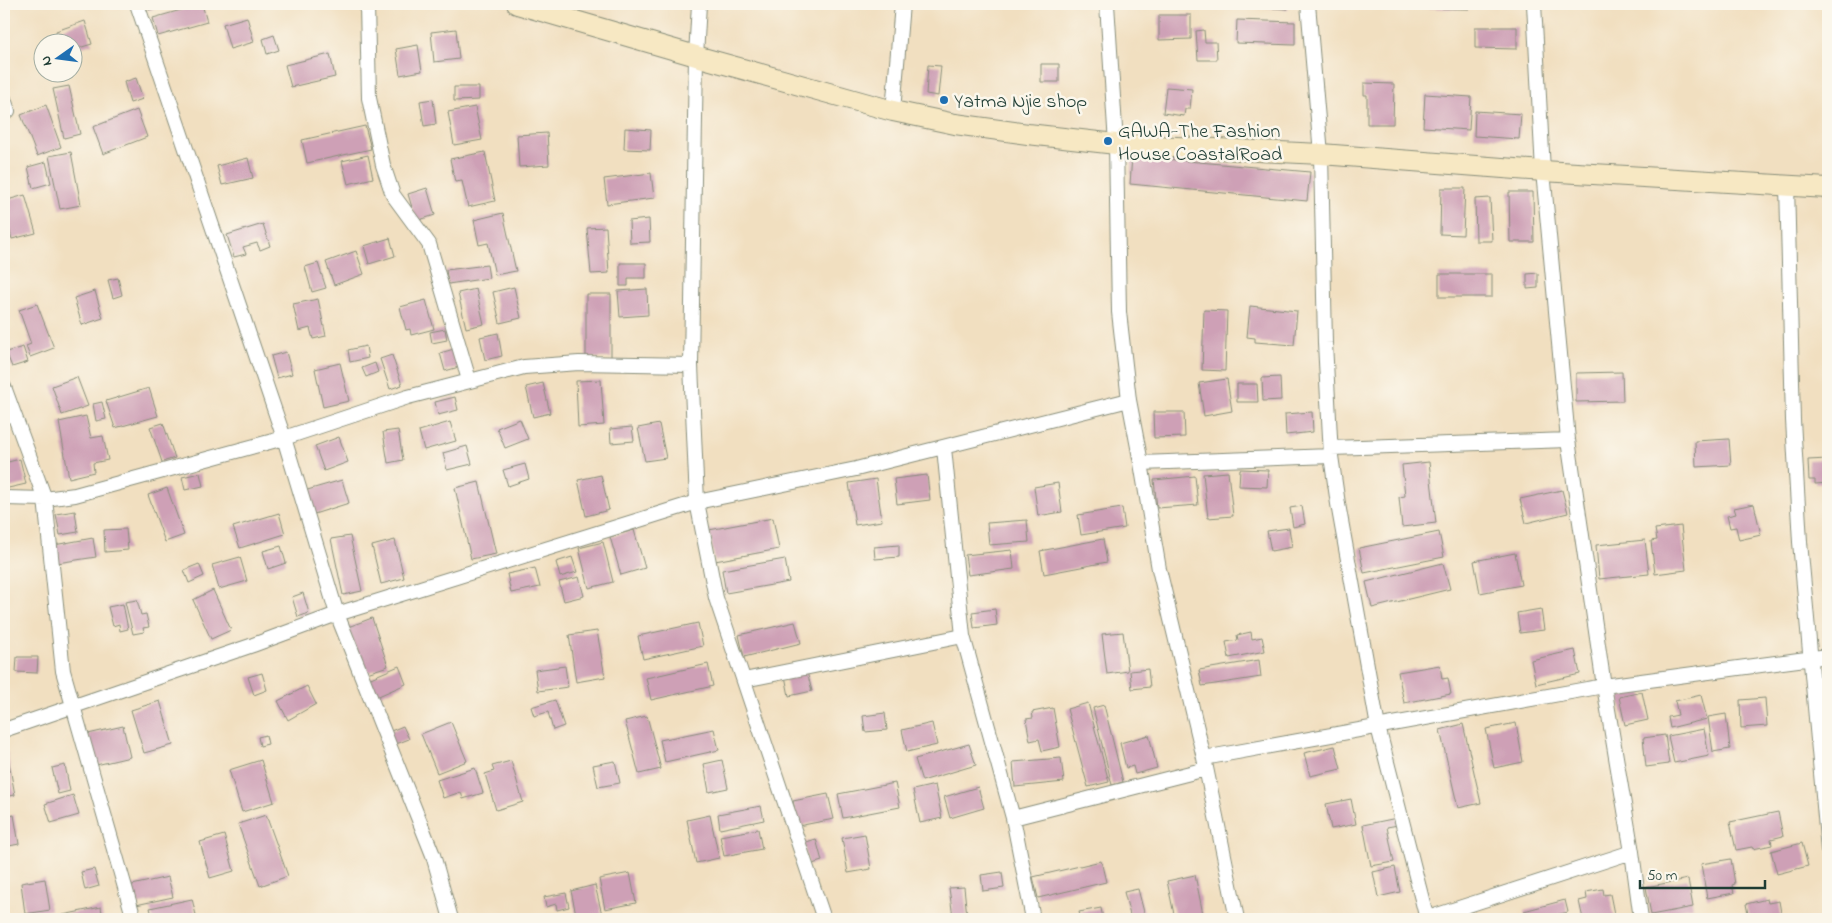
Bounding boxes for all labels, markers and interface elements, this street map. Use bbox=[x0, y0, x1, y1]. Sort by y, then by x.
north arrow bbox=[32, 32, 82, 82]
text: N bbox=[36, 54, 58, 68]
place label: Yatma Njie shop bbox=[954, 88, 1087, 117]
marker: Yatma Njie shop bbox=[938, 94, 950, 106]
place label: GAWA-The Fashion House CoastalRoad bbox=[1118, 118, 1282, 170]
marker: GAWA-The Fashion House CoastalRoad bbox=[1102, 135, 1114, 147]
scale bar bbox=[1640, 858, 1764, 890]
text: 50 m bbox=[1647, 865, 1678, 887]

